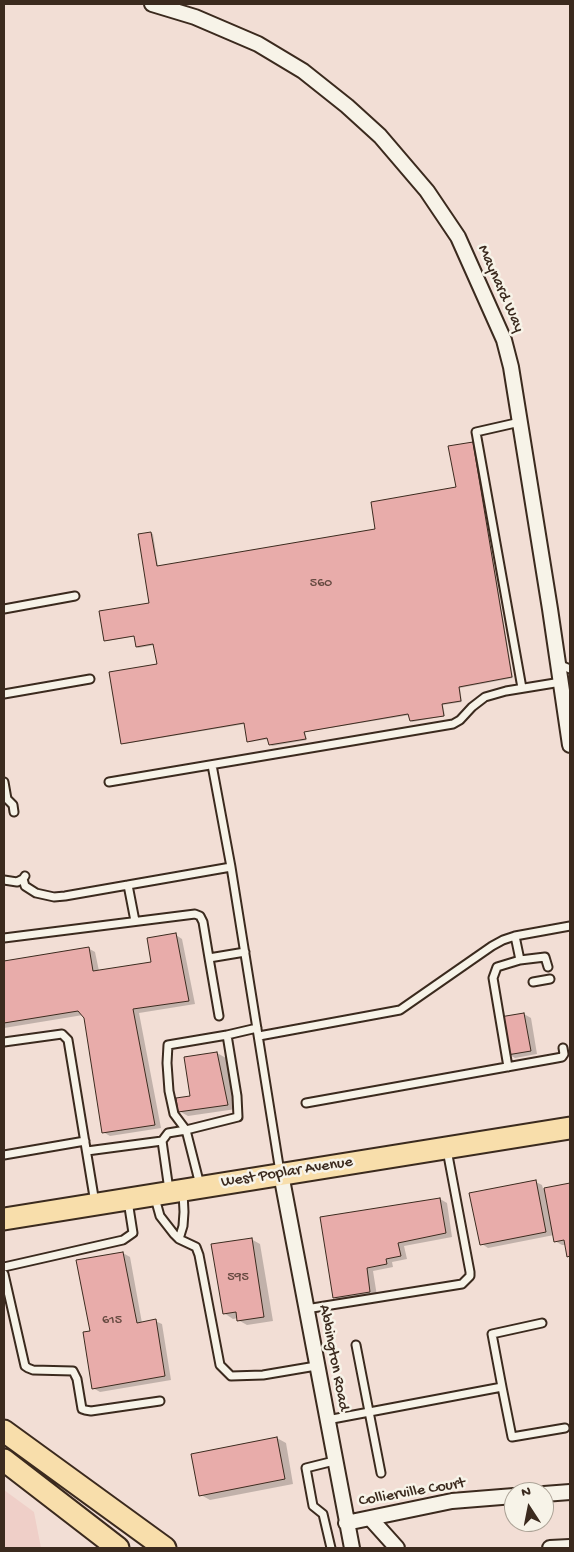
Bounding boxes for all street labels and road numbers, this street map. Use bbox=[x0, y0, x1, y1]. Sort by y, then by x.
street label: Maynard Way bbox=[472, 242, 528, 336]
street label: West Poplar Avenue bbox=[220, 1153, 354, 1193]
street label: Abbington Road bbox=[313, 1303, 353, 1413]
street label: Collierville Court bbox=[357, 1474, 467, 1512]

